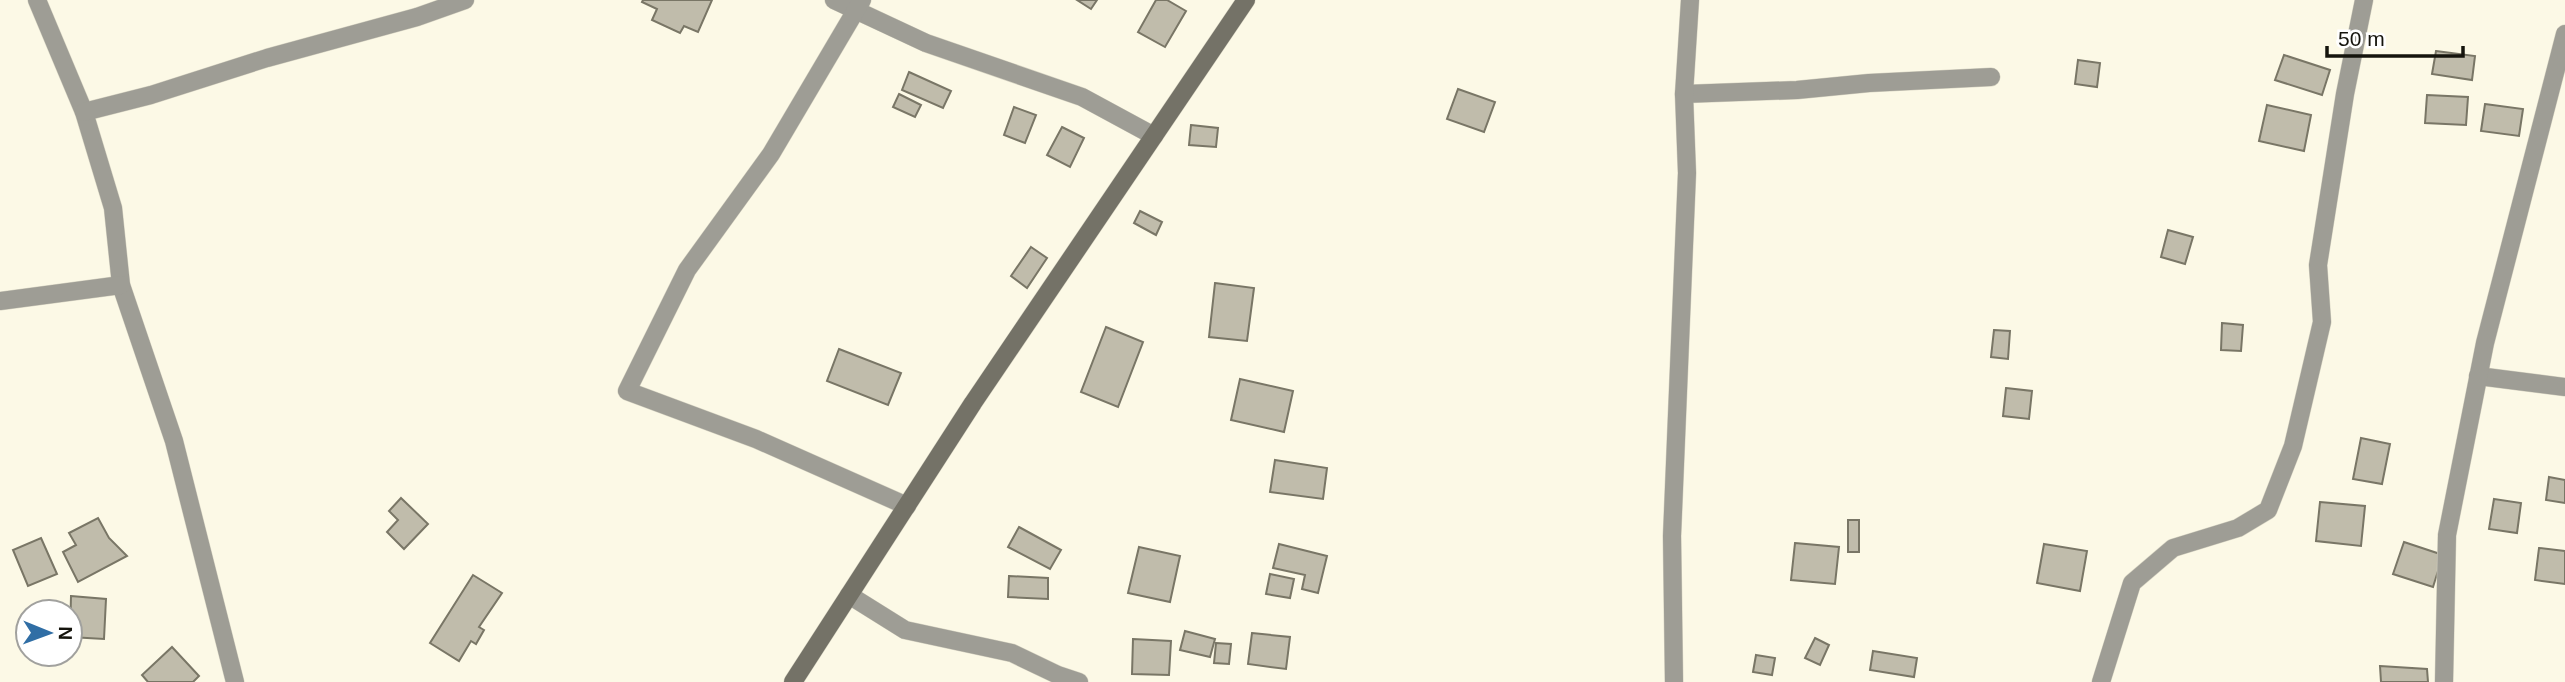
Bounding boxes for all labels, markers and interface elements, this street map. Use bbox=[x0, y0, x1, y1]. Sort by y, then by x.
scale bar bbox=[2327, 14, 2464, 58]
text: 50 m bbox=[2338, 27, 2385, 50]
north arrow bbox=[14, 598, 84, 668]
text: N bbox=[55, 626, 76, 640]

